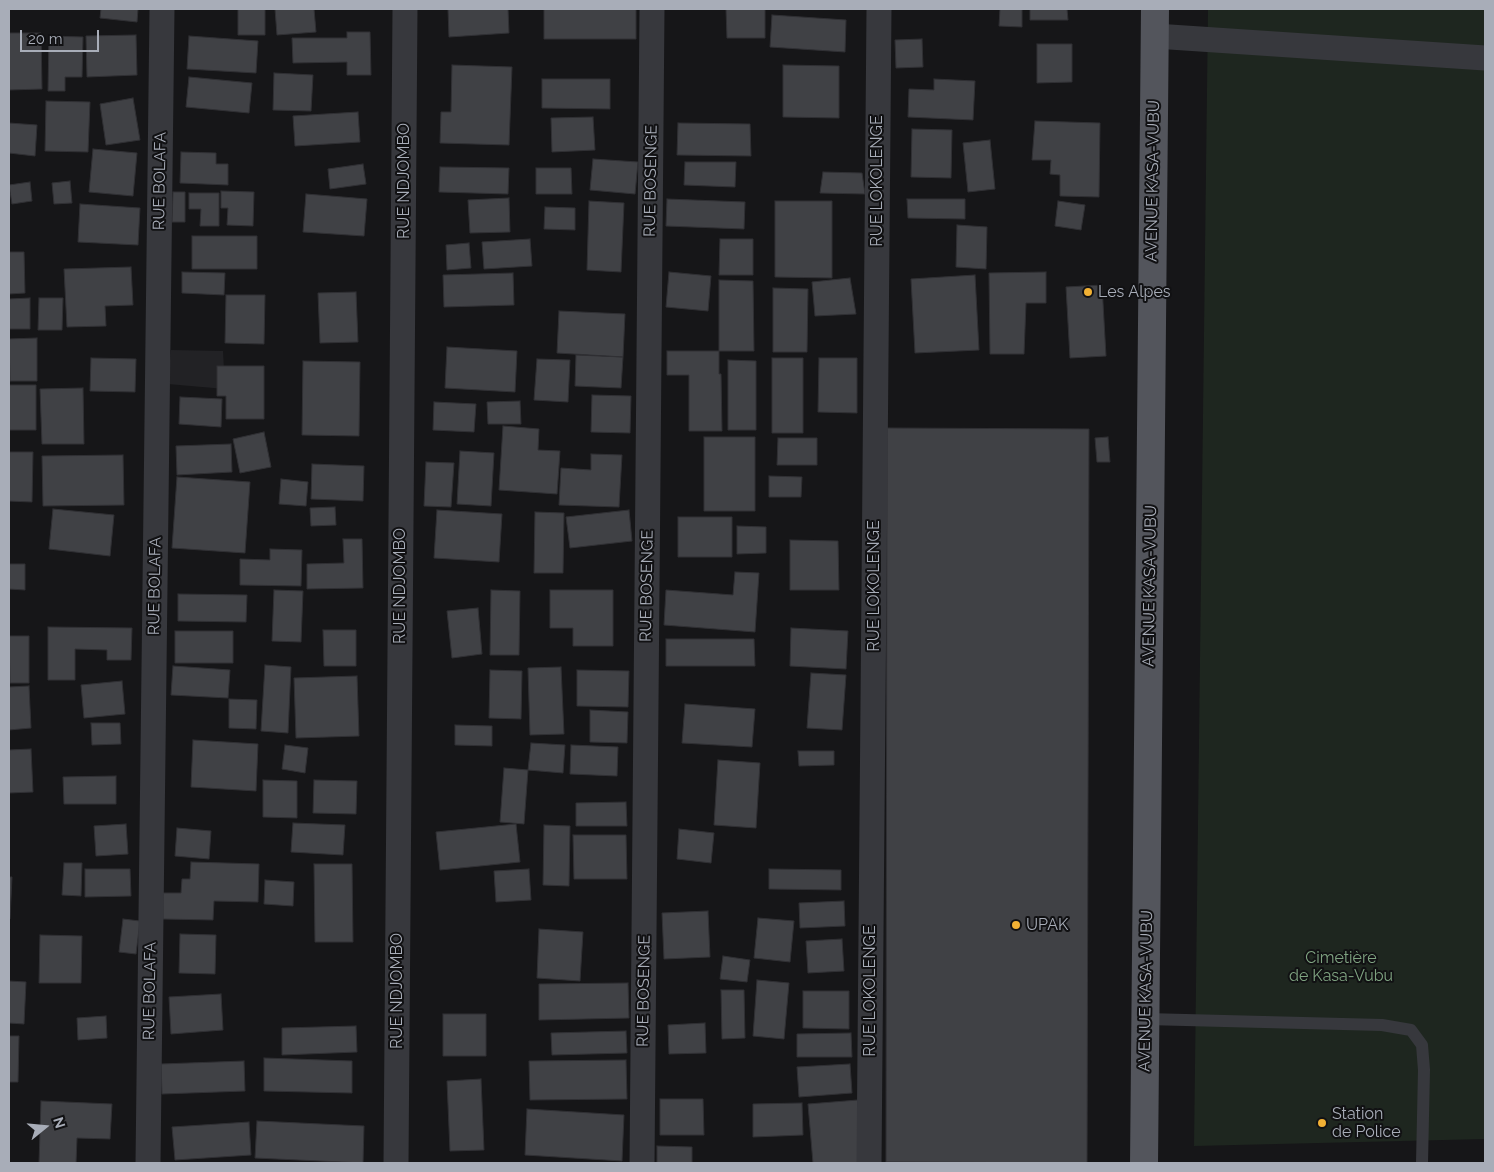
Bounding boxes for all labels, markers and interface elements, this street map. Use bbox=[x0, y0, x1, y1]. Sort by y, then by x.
scale bar bbox=[22, 20, 101, 52]
text: 20 m bbox=[28, 30, 63, 48]
street label: AVENUE KASA-VUBU bbox=[1142, 100, 1164, 262]
street label: RUE LOKOLENGE bbox=[867, 115, 887, 247]
street label: RUE NDJOMBO bbox=[394, 123, 414, 239]
street label: RUE BOSENGE bbox=[640, 125, 662, 237]
street label: RUE BOLAFA bbox=[150, 132, 170, 230]
place label: Les Alpes bbox=[1098, 282, 1171, 302]
marker: Les Alpes bbox=[1082, 286, 1094, 298]
street label: AVENUE KASA-VUBU bbox=[1139, 505, 1161, 667]
street label: RUE LOKOLENGE bbox=[864, 520, 884, 652]
street label: RUE NDJOMBO bbox=[390, 528, 410, 644]
street label: RUE BOSENGE bbox=[636, 530, 658, 642]
street label: RUE BOLAFA bbox=[145, 537, 165, 635]
street label: AVENUE KASA-VUBU bbox=[1135, 910, 1157, 1072]
place label: UPAK bbox=[1026, 915, 1068, 935]
marker: UPAK bbox=[1010, 919, 1022, 931]
street label: RUE LOKOLENGE bbox=[860, 925, 880, 1057]
street label: RUE NDJOMBO bbox=[387, 933, 407, 1049]
street label: RUE BOSENGE bbox=[633, 935, 655, 1047]
street label: RUE BOLAFA bbox=[140, 942, 160, 1040]
park label: Cimetière de Kasa-Vubu bbox=[1289, 948, 1393, 986]
north arrow bbox=[20, 1102, 70, 1152]
place label: Station de Police bbox=[1332, 1104, 1401, 1142]
text: N bbox=[50, 1115, 69, 1130]
marker: Station de Police bbox=[1316, 1117, 1328, 1129]

